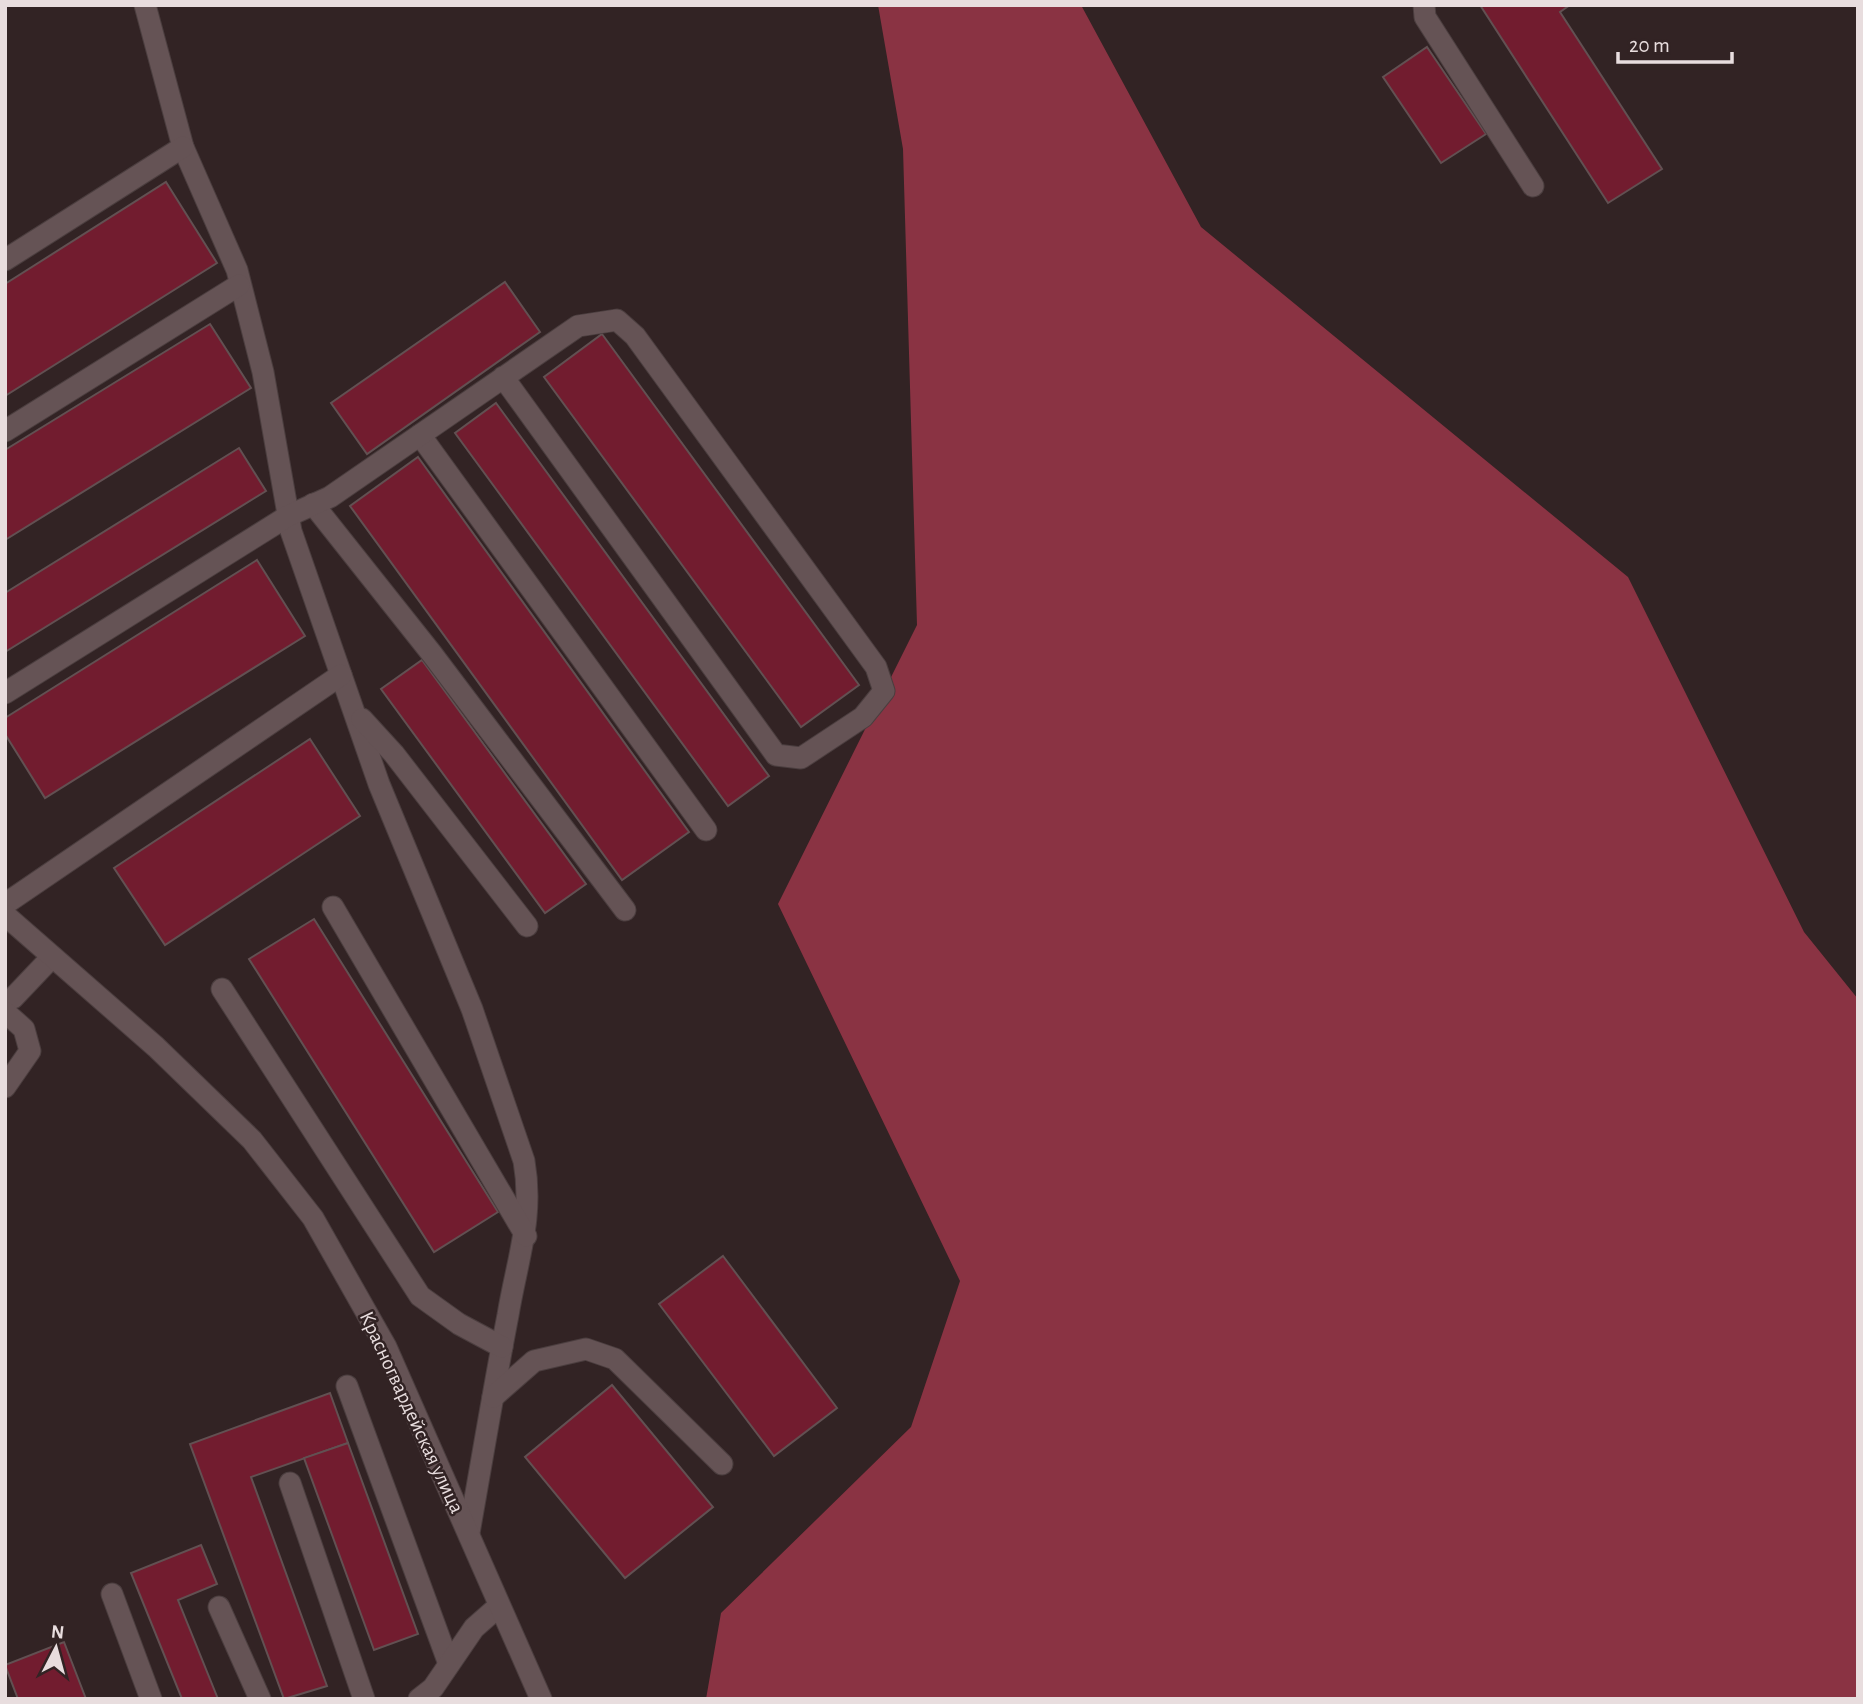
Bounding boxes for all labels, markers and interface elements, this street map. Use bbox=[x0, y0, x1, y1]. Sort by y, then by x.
scale bar bbox=[1618, 21, 1732, 65]
text: 20 m bbox=[1629, 35, 1670, 56]
street label: Красногвардейская улица bbox=[356, 1308, 468, 1517]
north arrow bbox=[21, 1613, 91, 1683]
text: N bbox=[50, 1622, 65, 1643]

